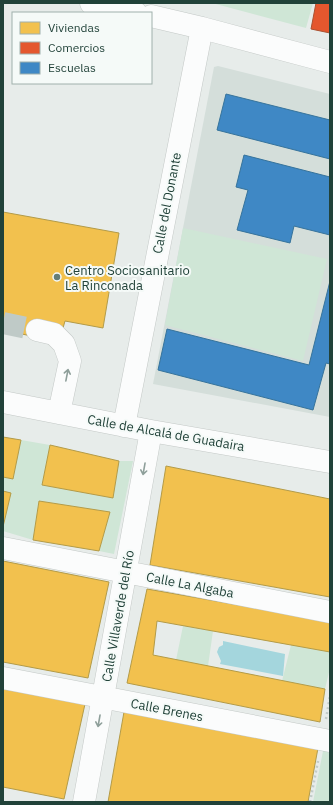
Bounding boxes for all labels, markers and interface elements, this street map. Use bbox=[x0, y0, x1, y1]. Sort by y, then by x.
legend bbox=[12, 12, 152, 84]
text: Viviendas bbox=[48, 20, 100, 35]
text: Comercios bbox=[48, 40, 105, 55]
text: Escuelas bbox=[48, 60, 96, 75]
street label: Calle del Donante bbox=[149, 151, 185, 255]
place label: Centro Sociosanitario La Rinconada bbox=[65, 262, 190, 294]
marker: Centro Sociosanitario La Rinconada bbox=[52, 272, 62, 282]
one-way arrow bbox=[63, 369, 71, 382]
street label: Calle de Alcalá de Guadaira bbox=[86, 411, 246, 455]
one-way arrow bbox=[140, 462, 148, 475]
street label: Calle Villaverde del Río bbox=[98, 549, 138, 683]
street label: Calle La Algaba bbox=[145, 568, 235, 602]
street label: Calle Brenes bbox=[129, 695, 205, 725]
one-way arrow bbox=[94, 714, 102, 727]

